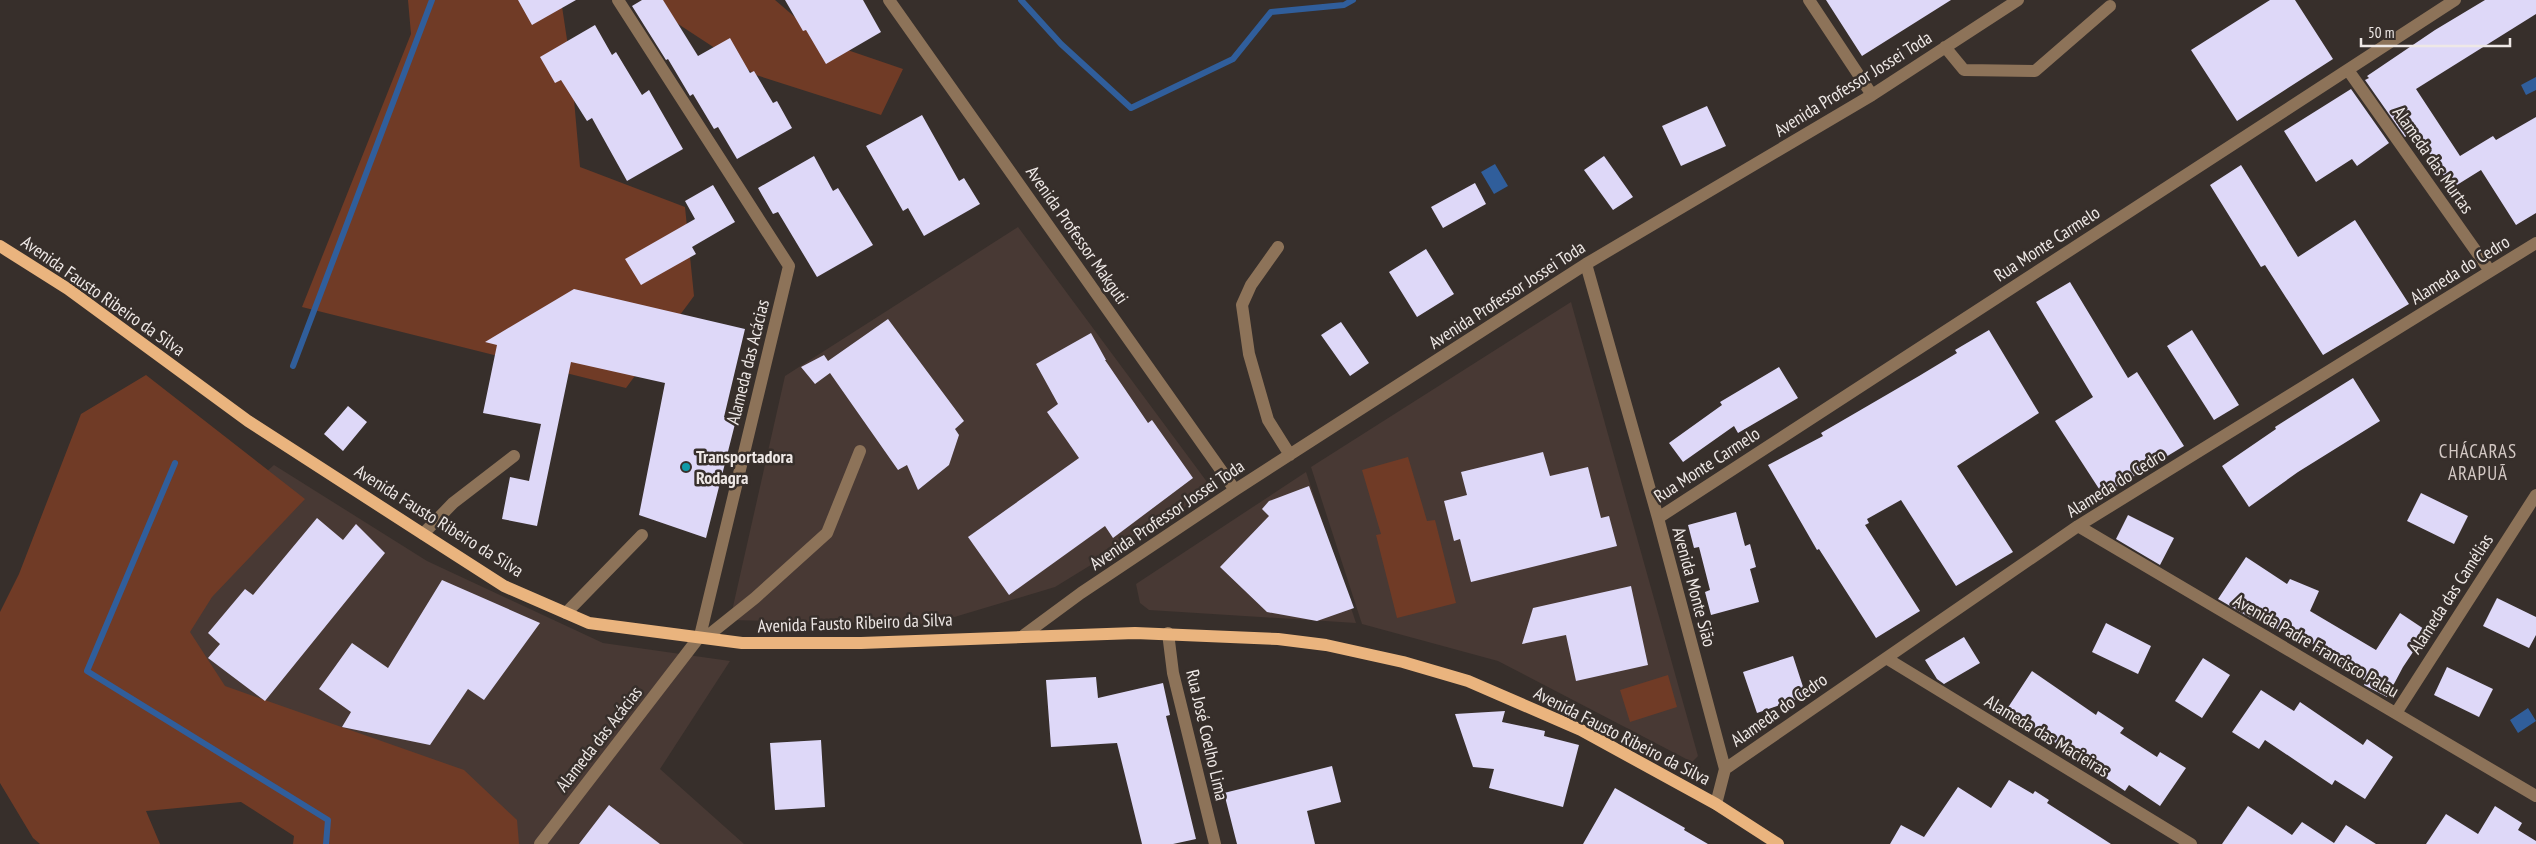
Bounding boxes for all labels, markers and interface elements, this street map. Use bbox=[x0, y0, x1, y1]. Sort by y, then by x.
scale bar bbox=[2361, 15, 2510, 47]
text: 50 m bbox=[2368, 23, 2394, 42]
street label: Avenida Professor Jossei Toda bbox=[1770, 26, 1936, 141]
street label: Alameda das Murtas bbox=[2388, 102, 2479, 218]
street label: Avenida Professor Makguti bbox=[1021, 161, 1134, 308]
street label: Rua Monte Carmelo bbox=[1989, 201, 2104, 286]
street label: Avenida Fausto Ribeiro da Silva bbox=[17, 230, 190, 361]
street label: Alameda do Cedro bbox=[2406, 230, 2514, 309]
street label: Avenida Professor Jossei Toda bbox=[1424, 235, 1589, 354]
street label: Alameda das Acácias bbox=[721, 297, 774, 427]
street label: Rua Monte Carmelo bbox=[1649, 422, 1764, 507]
district label: CHÁCARAS ARAPUÃ bbox=[2439, 439, 2517, 485]
street label: Alameda do Cedro bbox=[2062, 443, 2170, 522]
place label: Transportadora Rodagra bbox=[696, 445, 793, 489]
street label: Avenida Professor Jossei Toda bbox=[1085, 454, 1248, 575]
street label: Avenida Fausto Ribeiro da Silva bbox=[351, 459, 528, 582]
marker: Transportadora Rodagra bbox=[680, 461, 692, 473]
street label: Avenida Monte Sião bbox=[1667, 525, 1722, 649]
street label: Alameda das Camélias bbox=[2403, 529, 2498, 658]
street label: Avenida Padre Francisco Palau bbox=[2229, 589, 2403, 702]
street label: Avenida Fausto Ribeiro da Silva bbox=[757, 608, 953, 637]
street label: Rua José Coelho Lima bbox=[1181, 667, 1234, 803]
street label: Alameda do Cedro bbox=[1726, 668, 1832, 751]
street label: Alameda das Acácias bbox=[550, 681, 647, 796]
street label: Avenida Fausto Ribeiro da Silva bbox=[1530, 681, 1714, 790]
street label: Alameda das Macieiras bbox=[1981, 689, 2114, 782]

